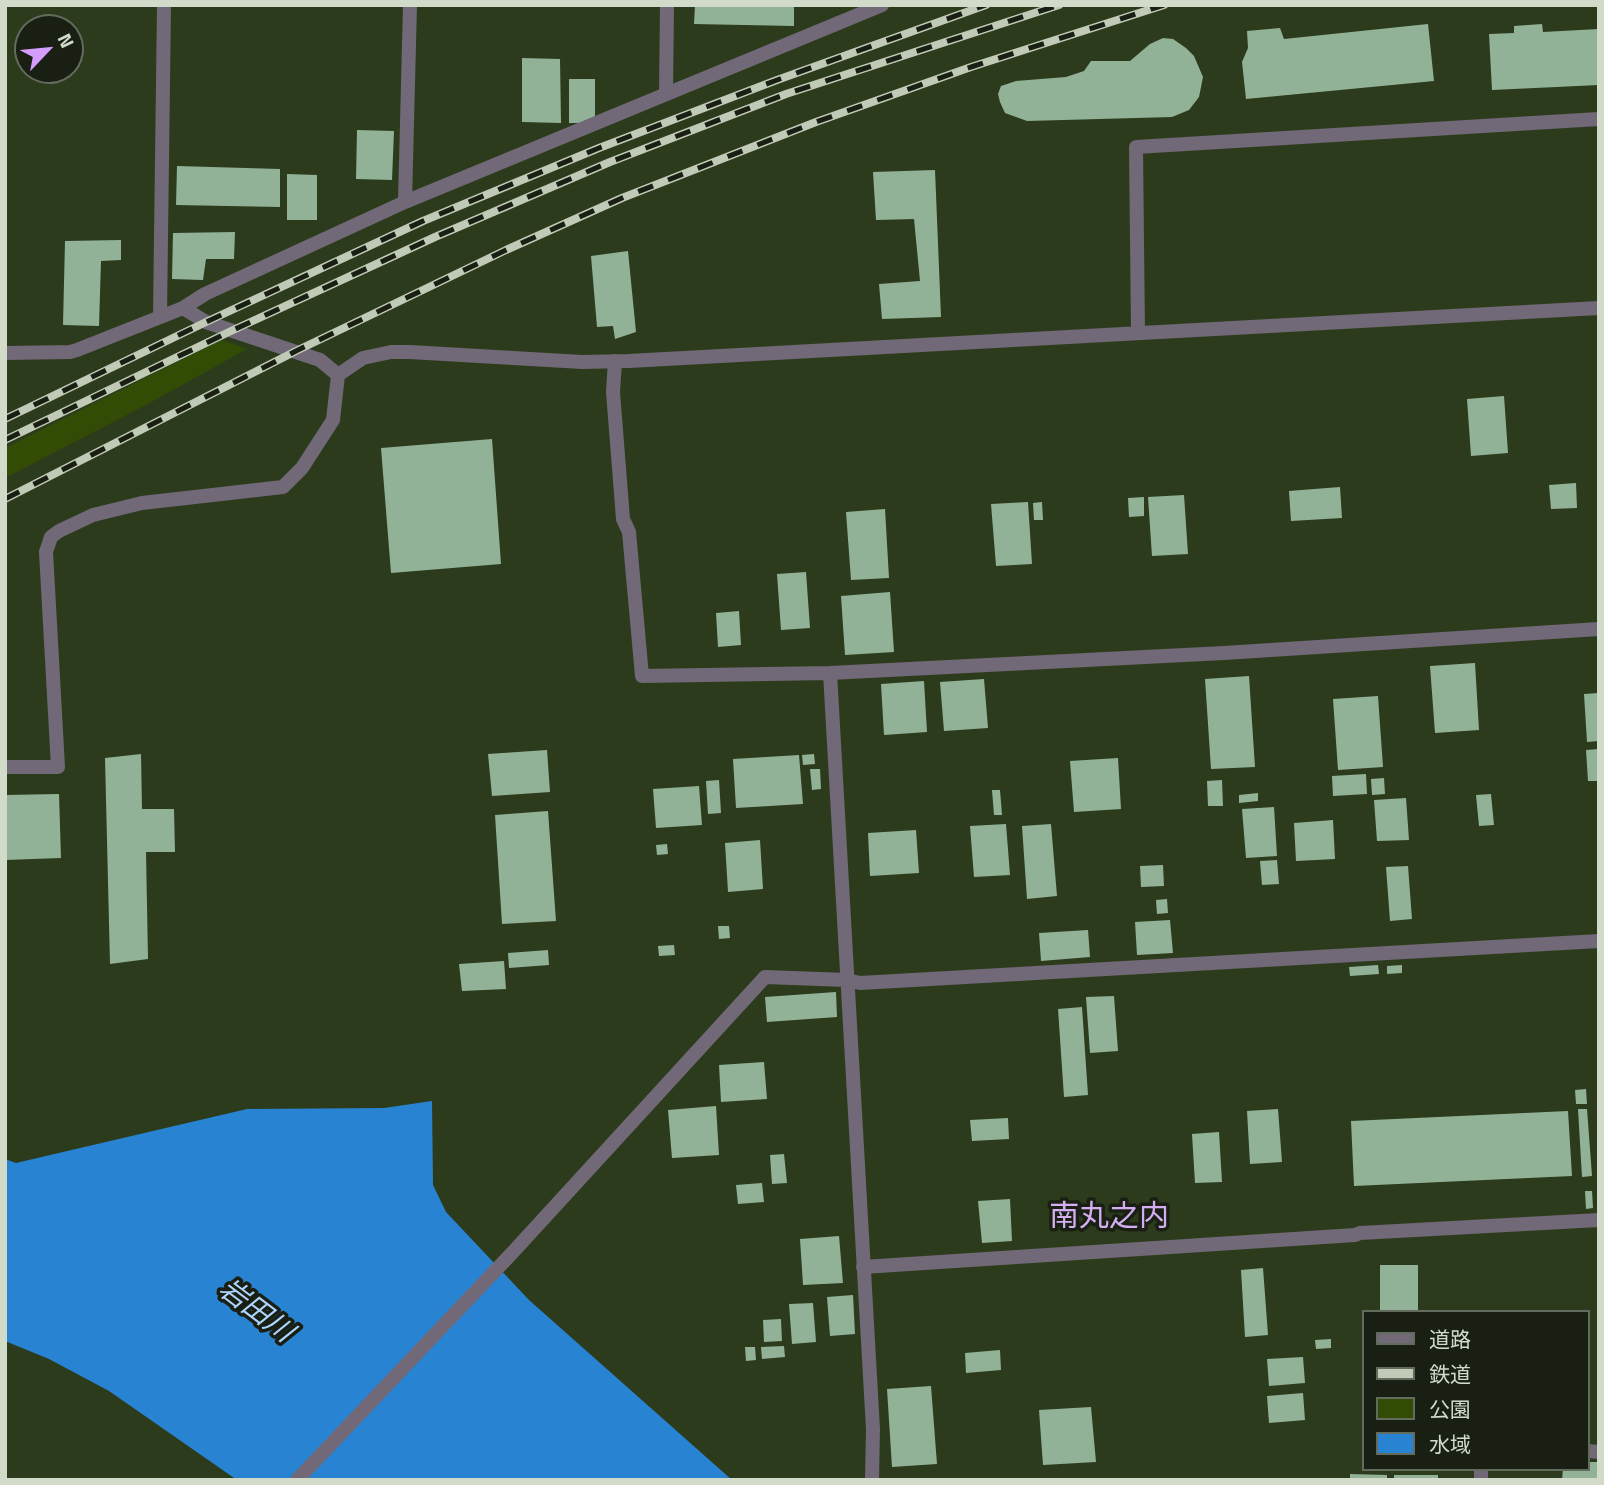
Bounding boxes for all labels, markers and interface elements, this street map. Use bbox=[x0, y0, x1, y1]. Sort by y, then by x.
north arrow bbox=[14, 14, 84, 84]
text: N bbox=[51, 28, 82, 53]
district label: 南丸之内 bbox=[1049, 1201, 1169, 1237]
water label: 岩田川 bbox=[211, 1273, 299, 1351]
legend bbox=[1362, 1310, 1590, 1471]
text: 道路 bbox=[1429, 1323, 1471, 1355]
text: 鉄道 bbox=[1429, 1358, 1471, 1390]
text: 公園 bbox=[1429, 1393, 1471, 1425]
text: 水域 bbox=[1429, 1428, 1471, 1460]

